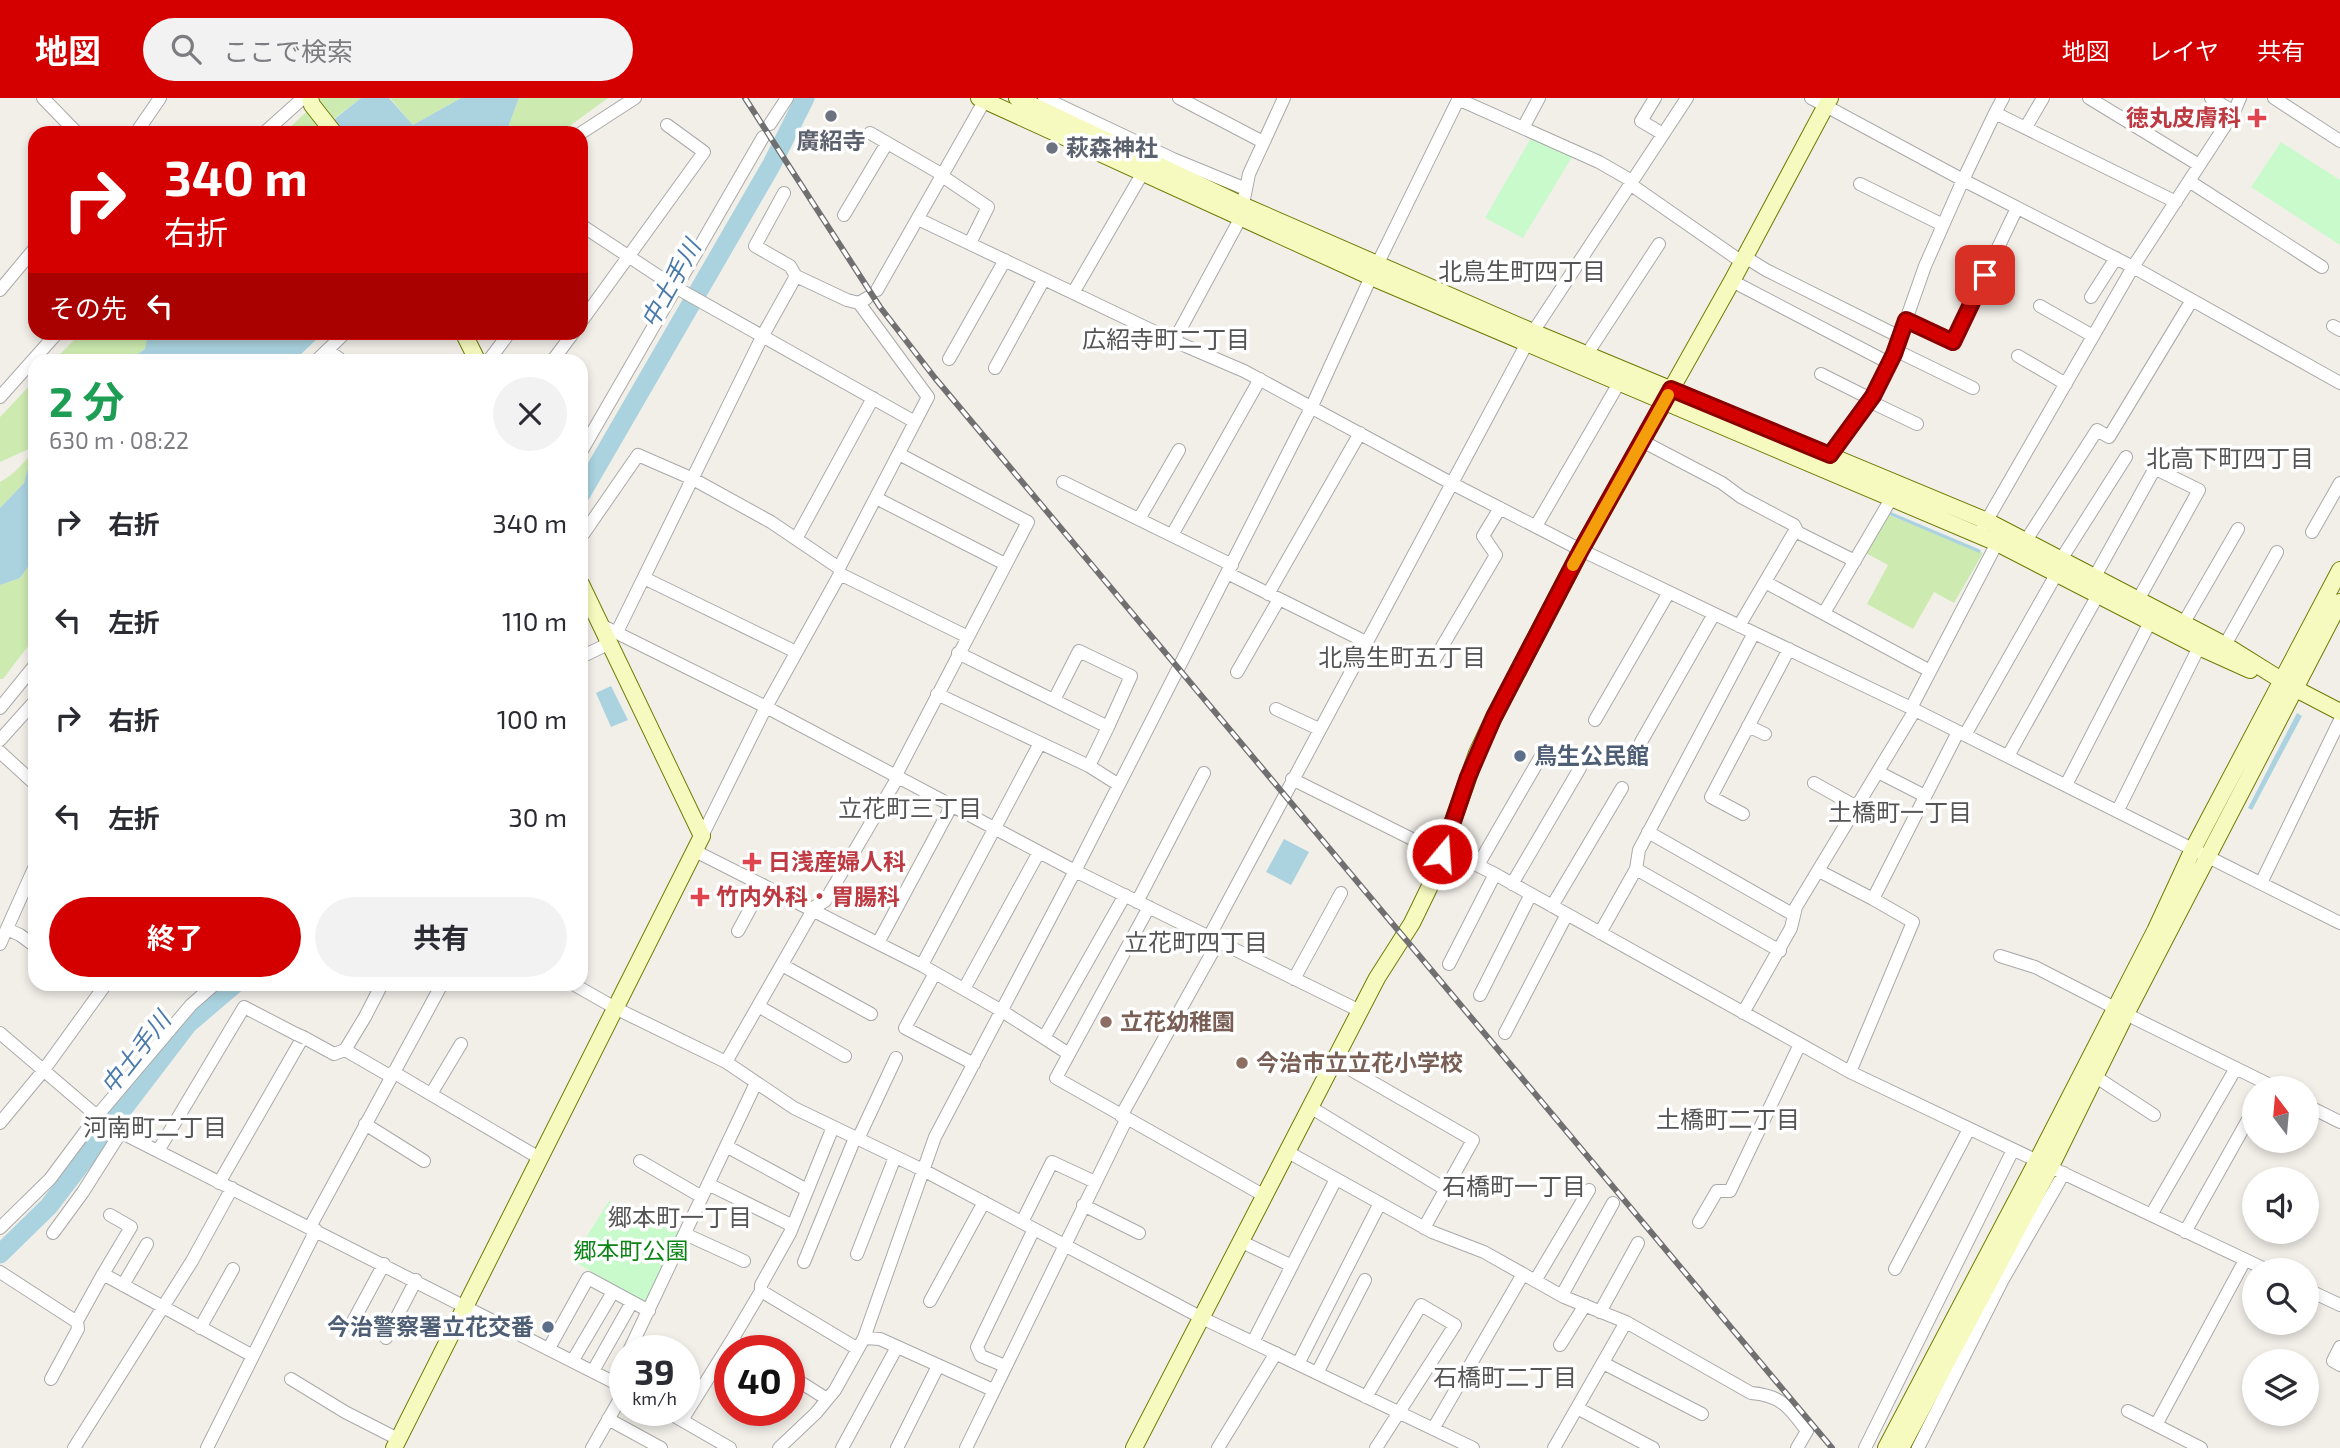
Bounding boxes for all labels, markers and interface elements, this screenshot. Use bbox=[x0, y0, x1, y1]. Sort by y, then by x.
search box bbox=[143, 18, 633, 81]
text: 地図 bbox=[35, 30, 101, 70]
icon: search bbox=[167, 30, 205, 68]
text: ここで検索 bbox=[223, 35, 353, 66]
text: 地図 bbox=[2062, 36, 2110, 65]
text: レイヤ bbox=[2148, 36, 2219, 65]
text: 共有 bbox=[2257, 36, 2305, 65]
place label: 徳丸皮膚科 bbox=[2126, 103, 2241, 131]
marker: 廣紹寺 bbox=[823, 108, 839, 124]
marker: 徳丸皮膚科 bbox=[2247, 108, 2267, 128]
place label: 廣紹寺 bbox=[797, 126, 866, 154]
place label: 萩森神社 bbox=[1066, 133, 1158, 161]
marker: 萩森神社 bbox=[1044, 140, 1060, 156]
text: 340 m bbox=[164, 147, 308, 206]
icon: right bbox=[49, 154, 140, 245]
text: 右折 bbox=[164, 212, 228, 250]
water label: 中土手川 bbox=[634, 232, 707, 332]
pin bbox=[1955, 245, 2015, 305]
district label: 北鳥生町四丁目 bbox=[1438, 256, 1606, 285]
icon: arrive bbox=[1966, 256, 2004, 294]
icon: left bbox=[141, 287, 179, 325]
text: その先 bbox=[49, 292, 127, 323]
district label: 広紹寺町二丁目 bbox=[1082, 324, 1250, 353]
text: 2 分 bbox=[49, 375, 124, 425]
button: close bbox=[493, 377, 567, 451]
text: 630 m · 08:22 bbox=[49, 426, 189, 454]
district label: 北高下町四丁目 bbox=[2146, 443, 2314, 472]
icon: right bbox=[49, 503, 87, 541]
text: 340 m bbox=[492, 507, 567, 538]
text: 右折 bbox=[108, 508, 160, 539]
icon: left bbox=[49, 601, 87, 639]
text: 110 m bbox=[502, 605, 567, 636]
text: 左折 bbox=[108, 606, 160, 637]
district label: 北鳥生町五丁目 bbox=[1318, 642, 1486, 671]
icon: right bbox=[49, 699, 87, 737]
text: 100 m bbox=[497, 703, 567, 734]
text: 右折 bbox=[108, 704, 160, 735]
place label: 鳥生公民館 bbox=[1534, 741, 1649, 769]
marker: 鳥生公民館 bbox=[1512, 748, 1528, 764]
district label: 立花町三丁目 bbox=[838, 793, 982, 822]
icon: left bbox=[49, 797, 87, 835]
district label: 土橋町一丁目 bbox=[1828, 797, 1972, 826]
text: 30 m bbox=[508, 801, 567, 832]
text: 左折 bbox=[108, 802, 160, 833]
position arrow bbox=[1405, 817, 1479, 891]
place label: 日浅産婦人科 bbox=[768, 847, 906, 875]
marker: 日浅産婦人科 bbox=[742, 852, 762, 872]
place label: 竹内外科・胃腸科 bbox=[716, 882, 900, 910]
marker: 竹内外科・胃腸科 bbox=[690, 887, 710, 907]
button: 終了 bbox=[49, 897, 301, 977]
button: 共有 bbox=[315, 897, 567, 977]
district label: 立花町四丁目 bbox=[1124, 927, 1268, 956]
water label: 中土手川 bbox=[94, 1003, 178, 1099]
place label: 立花幼稚園 bbox=[1120, 1007, 1235, 1035]
marker: 立花幼稚園 bbox=[1098, 1014, 1114, 1030]
place label: 今治市立立花小学校 bbox=[1256, 1048, 1463, 1076]
marker: 今治市立立花小学校 bbox=[1234, 1055, 1250, 1071]
north arrow bbox=[2242, 1076, 2319, 1153]
map controls bbox=[2242, 1076, 2319, 1426]
district label: 土橋町二丁目 bbox=[1656, 1104, 1800, 1133]
district label: 河南町二丁目 bbox=[83, 1112, 227, 1141]
button: sound bbox=[2242, 1167, 2319, 1244]
district label: 石橋町一丁目 bbox=[1442, 1171, 1586, 1200]
district label: 郷本町一丁目 bbox=[608, 1202, 752, 1231]
park label: 郷本町公園 bbox=[574, 1236, 689, 1264]
button: search bbox=[2242, 1258, 2319, 1335]
place label: 今治警察署立花交番 bbox=[327, 1312, 534, 1340]
marker: 今治警察署立花交番 bbox=[540, 1319, 556, 1335]
speed limit sign: 40 bbox=[714, 1335, 805, 1426]
button: layers bbox=[2242, 1349, 2319, 1426]
text: 39 bbox=[634, 1350, 675, 1392]
district label: 石橋町二丁目 bbox=[1433, 1362, 1577, 1391]
text: km/h bbox=[632, 1387, 677, 1409]

